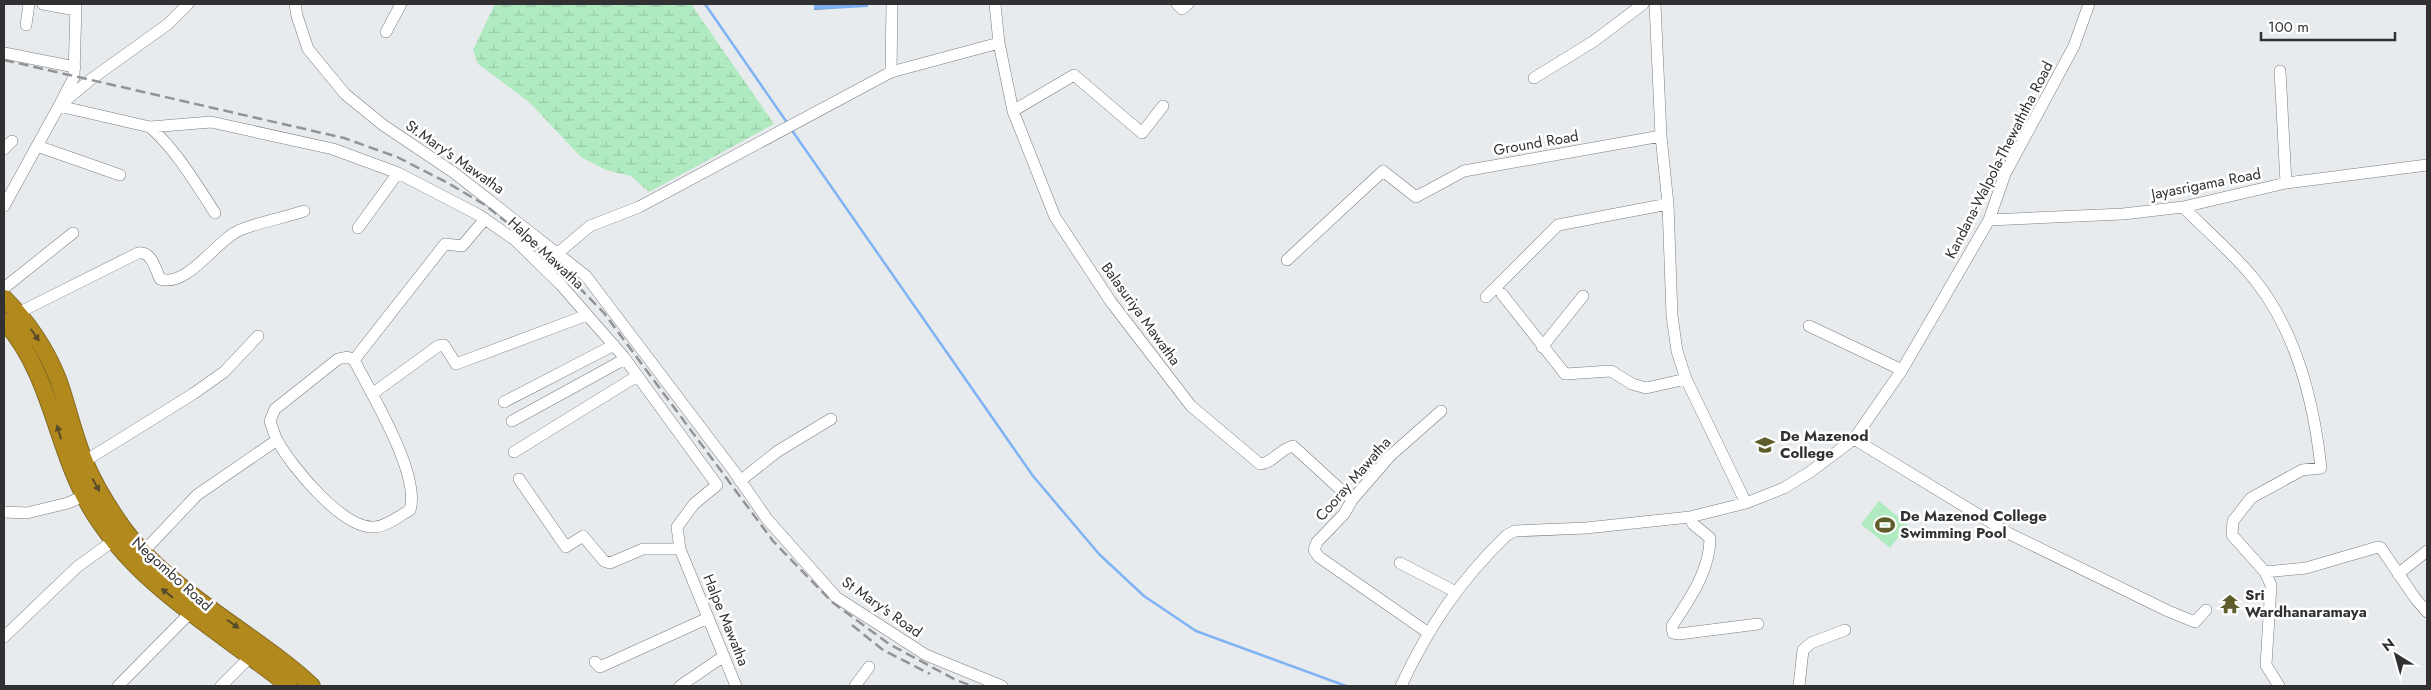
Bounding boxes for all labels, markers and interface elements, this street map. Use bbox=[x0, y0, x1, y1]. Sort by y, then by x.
scale bar bbox=[2261, 10, 2395, 42]
text: 100 m bbox=[2268, 16, 2309, 38]
street label: Kandana-Walpola-Thewaththa Road bbox=[1940, 57, 2058, 263]
street label: St.Mary's Mawatha bbox=[401, 115, 509, 199]
street label: Ground Road bbox=[1492, 125, 1580, 161]
street label: Jayasrigama Road bbox=[2147, 163, 2263, 206]
street label: Halpe Mawatha bbox=[503, 212, 589, 294]
street label: Balasuriya Mawatha bbox=[1096, 258, 1186, 370]
one-way arrow bbox=[30, 329, 40, 342]
one-way arrow bbox=[54, 425, 62, 440]
place label: De Mazenod College bbox=[1780, 425, 1868, 464]
street label: Cooray Mawatha bbox=[1310, 432, 1396, 526]
school or university icon: De Mazenod College bbox=[1754, 434, 1776, 456]
one-way arrow bbox=[92, 478, 101, 492]
place label: De Mazenod College Swimming Pool bbox=[1900, 505, 2047, 544]
sports icon: De Mazenod College Swimming Pool bbox=[1874, 514, 1896, 536]
street label: Negombo Road bbox=[127, 532, 217, 616]
street label: Halpe Mawatha bbox=[698, 571, 754, 669]
street label: St Mary's Road bbox=[837, 571, 927, 643]
place label: Sri Wardhanaramaya bbox=[2245, 584, 2367, 623]
one-way arrow bbox=[161, 588, 174, 599]
temple icon: Sri Wardhanaramaya bbox=[2219, 593, 2241, 615]
one-way arrow bbox=[226, 619, 240, 629]
north arrow bbox=[2371, 630, 2421, 680]
text: N bbox=[2378, 633, 2399, 656]

